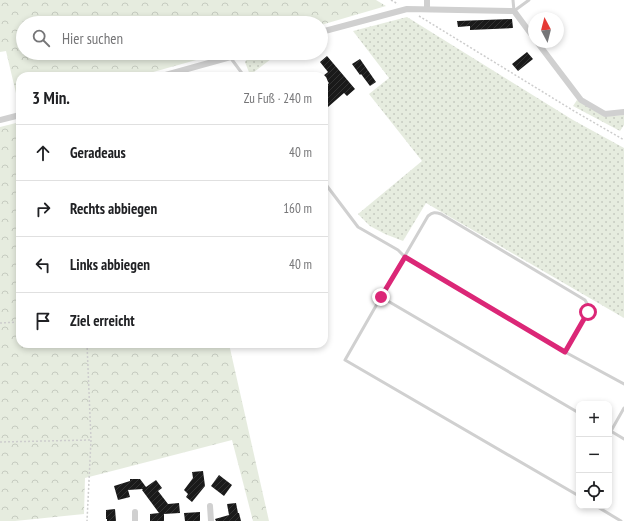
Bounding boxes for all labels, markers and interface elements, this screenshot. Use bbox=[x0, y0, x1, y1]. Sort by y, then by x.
north arrow bbox=[528, 12, 564, 48]
search box bbox=[16, 16, 328, 60]
icon: search bbox=[30, 27, 52, 49]
text: Hier suchen bbox=[62, 29, 123, 48]
text: 3 Min. bbox=[32, 87, 70, 109]
text: Zu Fuß · 240 m bbox=[244, 90, 312, 107]
icon: ahead bbox=[32, 142, 54, 164]
text: Geradeaus bbox=[70, 143, 126, 162]
text: 40 m bbox=[289, 144, 312, 161]
icon: right bbox=[32, 198, 54, 220]
text: Rechts abbiegen bbox=[70, 199, 157, 218]
text: 160 m bbox=[283, 200, 312, 217]
icon: left bbox=[32, 254, 54, 276]
text: Links abbiegen bbox=[70, 255, 150, 274]
text: 40 m bbox=[289, 256, 312, 273]
route end bbox=[372, 288, 390, 306]
route start bbox=[579, 303, 597, 321]
icon: arrive bbox=[32, 310, 54, 332]
text: Ziel erreicht bbox=[70, 311, 135, 330]
map controls bbox=[576, 401, 612, 509]
button: + bbox=[576, 401, 612, 437]
button: − bbox=[576, 437, 612, 473]
button: locate bbox=[576, 473, 612, 509]

